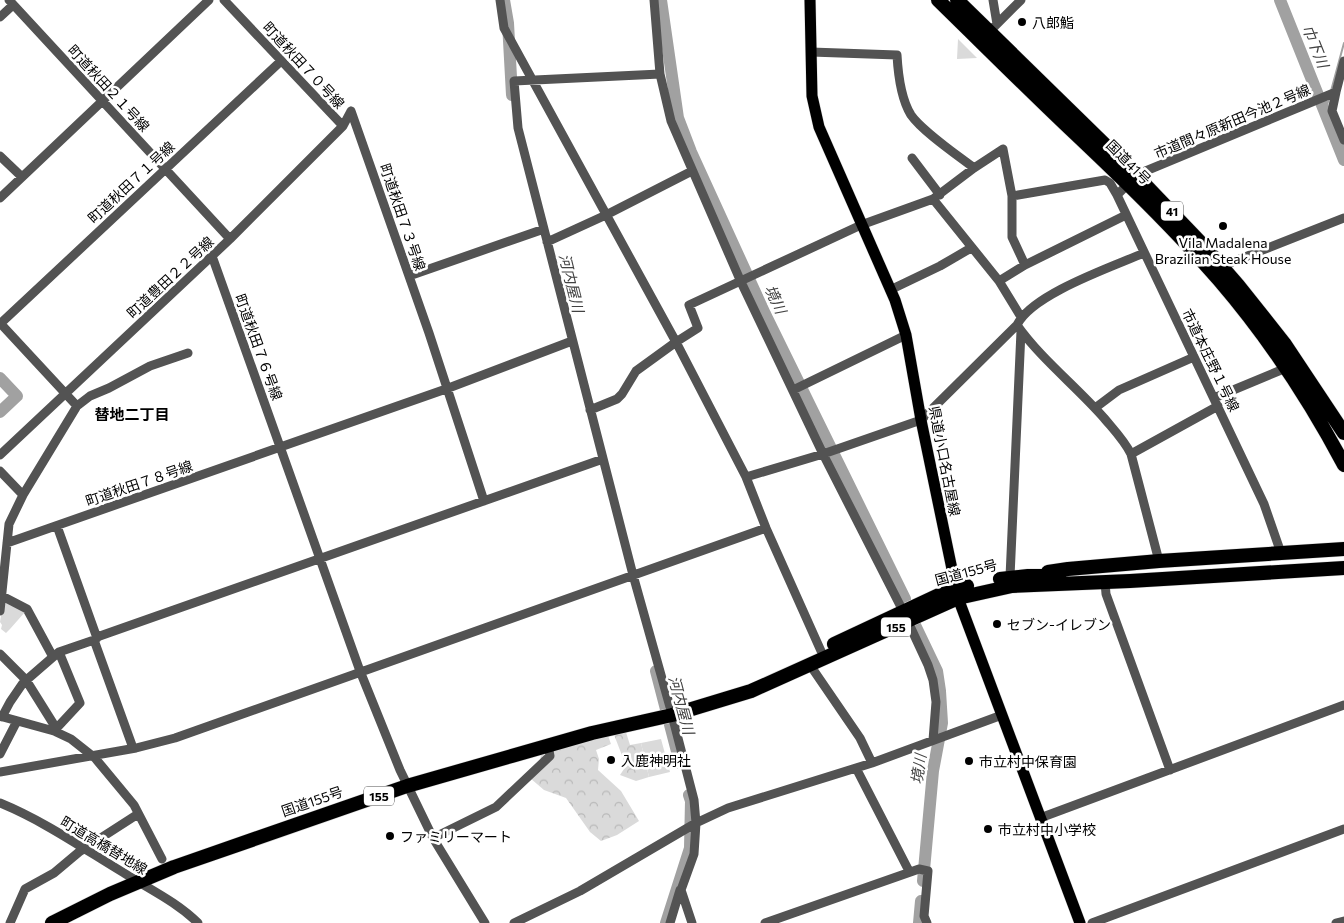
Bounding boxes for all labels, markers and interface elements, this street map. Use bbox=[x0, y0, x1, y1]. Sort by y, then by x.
place label: 八郎鮨 bbox=[1032, 14, 1074, 31]
marker: 八郎鮨 bbox=[1016, 16, 1028, 28]
street label: 町道秋田７０号線 bbox=[260, 18, 348, 112]
water label: 巾下川 bbox=[1299, 22, 1334, 72]
street label: 町道秋田２１号線 bbox=[65, 41, 153, 135]
street label: 市道間々原新田今池２号線 bbox=[1151, 80, 1313, 162]
street label: 国道41号 bbox=[1103, 136, 1155, 188]
street label: 町道秋田７１号線 bbox=[84, 138, 178, 226]
street label: 町道秋田７３号線 bbox=[377, 161, 429, 273]
road number: 41 bbox=[1161, 202, 1183, 220]
marker: Vila Madalena Brazilian Steak House bbox=[1217, 220, 1229, 232]
street label: 町道豊田２２号線 bbox=[123, 233, 217, 321]
place label: Vila Madalena Brazilian Steak House bbox=[1155, 234, 1291, 267]
water label: 河内屋川 bbox=[556, 252, 588, 316]
water label: 境川 bbox=[762, 282, 791, 318]
street label: 町道秋田７６号線 bbox=[232, 291, 286, 403]
street label: 市道本庄野１号線 bbox=[1179, 306, 1243, 414]
street label: 県道小口名古屋線 bbox=[926, 404, 964, 518]
district label: 替地二丁目 bbox=[94, 405, 170, 423]
street label: 町道秋田７８号線 bbox=[83, 457, 195, 509]
street label: 国道155号 bbox=[933, 555, 999, 589]
place label: セブン-イレブン bbox=[1007, 616, 1111, 633]
road number: 155 bbox=[881, 618, 911, 636]
marker: セブン-イレブン bbox=[991, 618, 1003, 630]
water label: 河内屋川 bbox=[666, 674, 699, 738]
water label: 境川 bbox=[907, 751, 929, 785]
place label: 入鹿神明社 bbox=[621, 752, 691, 769]
place label: 市立村中保育園 bbox=[979, 753, 1077, 770]
marker: 入鹿神明社 bbox=[605, 754, 617, 766]
marker: 市立村中保育園 bbox=[963, 755, 975, 767]
street label: 国道155号 bbox=[279, 783, 345, 819]
road number: 155 bbox=[364, 786, 394, 806]
street label: 町道高橋替地線 bbox=[58, 812, 150, 878]
place label: 市立村中小学校 bbox=[998, 821, 1096, 838]
marker: 市立村中小学校 bbox=[982, 823, 994, 835]
place label: ファミリーマート bbox=[400, 828, 512, 845]
marker: ファミリーマート bbox=[384, 830, 396, 842]

